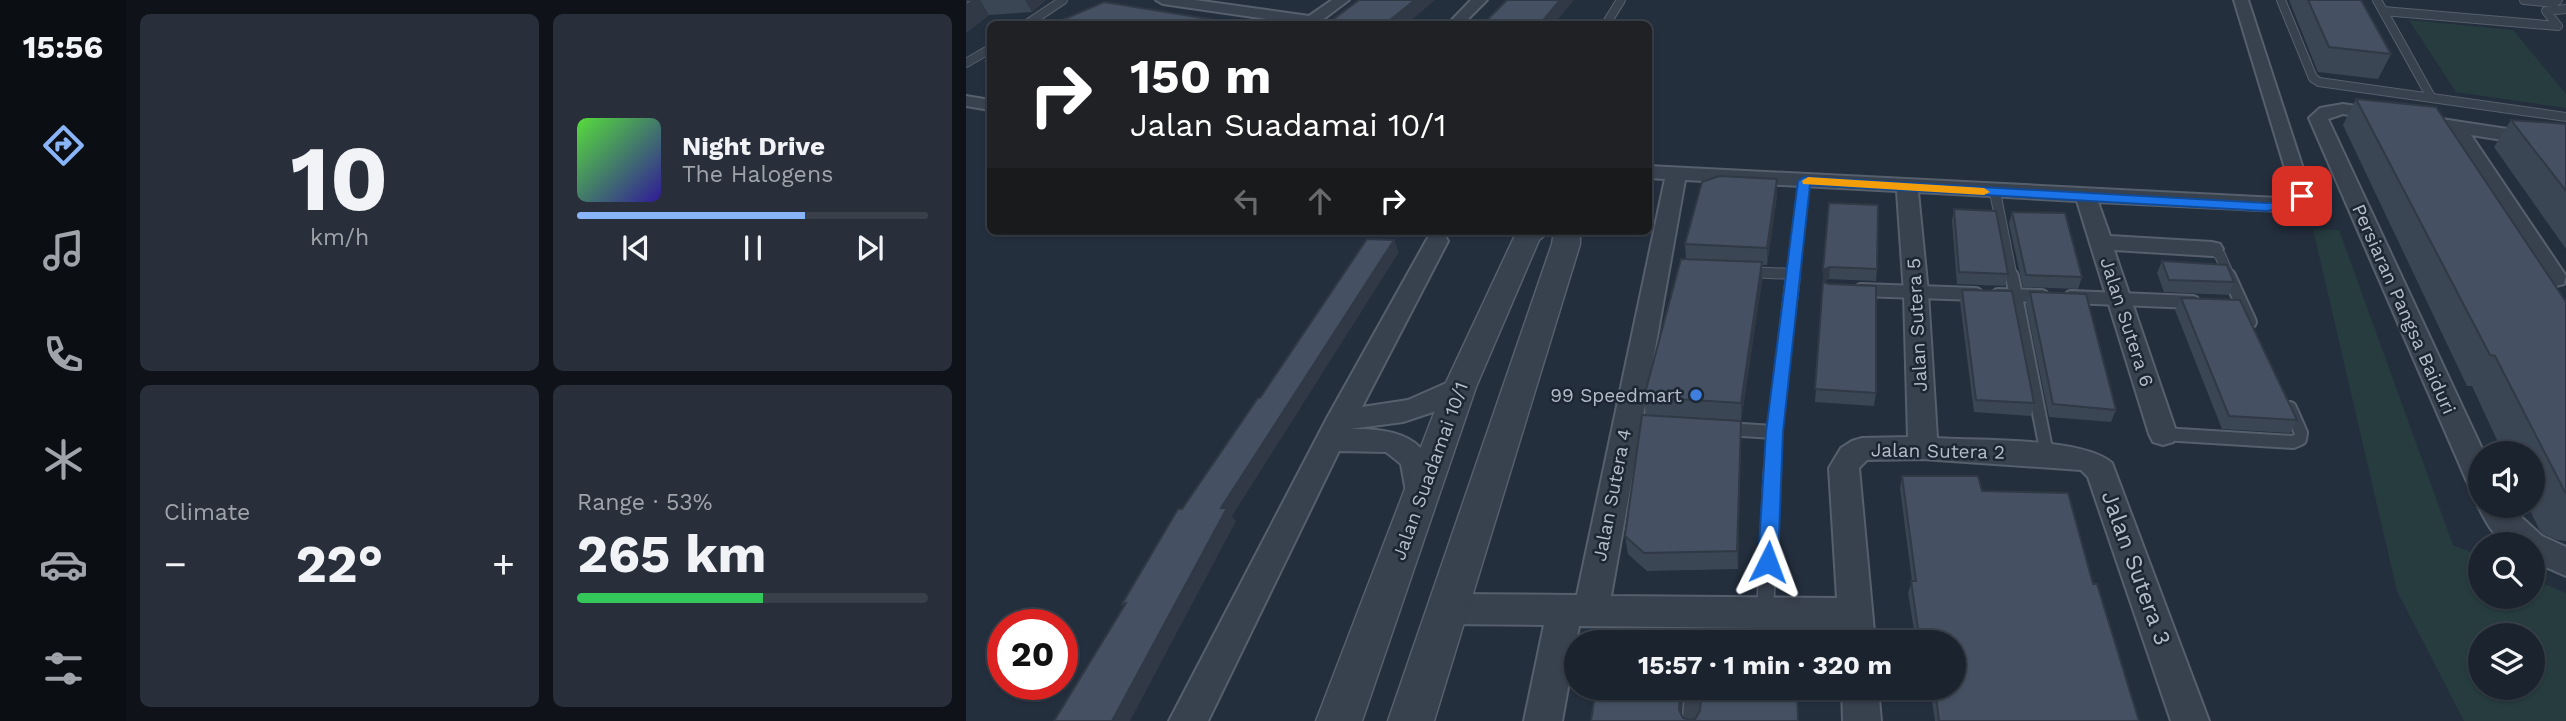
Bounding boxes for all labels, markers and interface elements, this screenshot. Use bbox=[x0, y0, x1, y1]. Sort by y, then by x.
text: 15:56 bbox=[23, 28, 103, 66]
text: 150 m bbox=[1130, 47, 1271, 105]
icon: right bbox=[1015, 49, 1106, 140]
text: Jalan Suadamai 10/1 bbox=[1130, 106, 1446, 144]
icon: directions bbox=[39, 121, 88, 170]
text: 10 bbox=[291, 125, 388, 232]
text: Night Drive bbox=[682, 131, 825, 161]
text: The Halogens bbox=[682, 161, 833, 188]
pin bbox=[2272, 166, 2332, 226]
icon: arrive bbox=[2283, 177, 2321, 215]
icon: left bbox=[1228, 182, 1266, 220]
icon: ahead bbox=[1301, 182, 1339, 220]
icon: right bbox=[1374, 182, 1412, 220]
street label: Persiaran Pangsa Baiduri bbox=[2347, 200, 2461, 418]
text: km/h bbox=[310, 224, 369, 251]
icon: music bbox=[39, 226, 88, 275]
icon: previous bbox=[617, 229, 655, 267]
icon: pause bbox=[734, 229, 772, 267]
icon: next bbox=[851, 229, 889, 267]
street label: Jalan Sutera 6 bbox=[2095, 254, 2159, 390]
street label: Jalan Sutera 5 bbox=[1902, 257, 1932, 393]
icon: phone bbox=[39, 330, 88, 379]
street label: Jalan Suadamai 10/1 bbox=[1387, 379, 1473, 563]
place label: 99 Speedmart bbox=[1550, 384, 1682, 407]
marker: 99 Speedmart bbox=[1688, 387, 1704, 403]
street label: Jalan Sutera 4 bbox=[1588, 427, 1636, 563]
icon: climate bbox=[39, 435, 88, 484]
street label: Jalan Sutera 2 bbox=[1871, 438, 2005, 464]
map controls bbox=[2468, 441, 2545, 700]
button: sound bbox=[2468, 441, 2545, 518]
street label: Jalan Sutera 3 bbox=[2096, 487, 2176, 649]
text: Range · 53% bbox=[577, 489, 712, 516]
text: Climate bbox=[164, 499, 250, 526]
text: 265 km bbox=[577, 524, 767, 585]
position arrow bbox=[1731, 525, 1805, 599]
button: search bbox=[2468, 532, 2545, 609]
text: 22° bbox=[296, 534, 383, 595]
icon: car bbox=[39, 540, 88, 589]
text: − bbox=[164, 542, 187, 586]
text: + bbox=[492, 542, 515, 586]
speed limit sign: 20 bbox=[987, 609, 1078, 700]
button: layers bbox=[2468, 623, 2545, 700]
icon: filters bbox=[39, 644, 88, 693]
text: 15:57 · 1 min · 320 m bbox=[1638, 650, 1892, 680]

